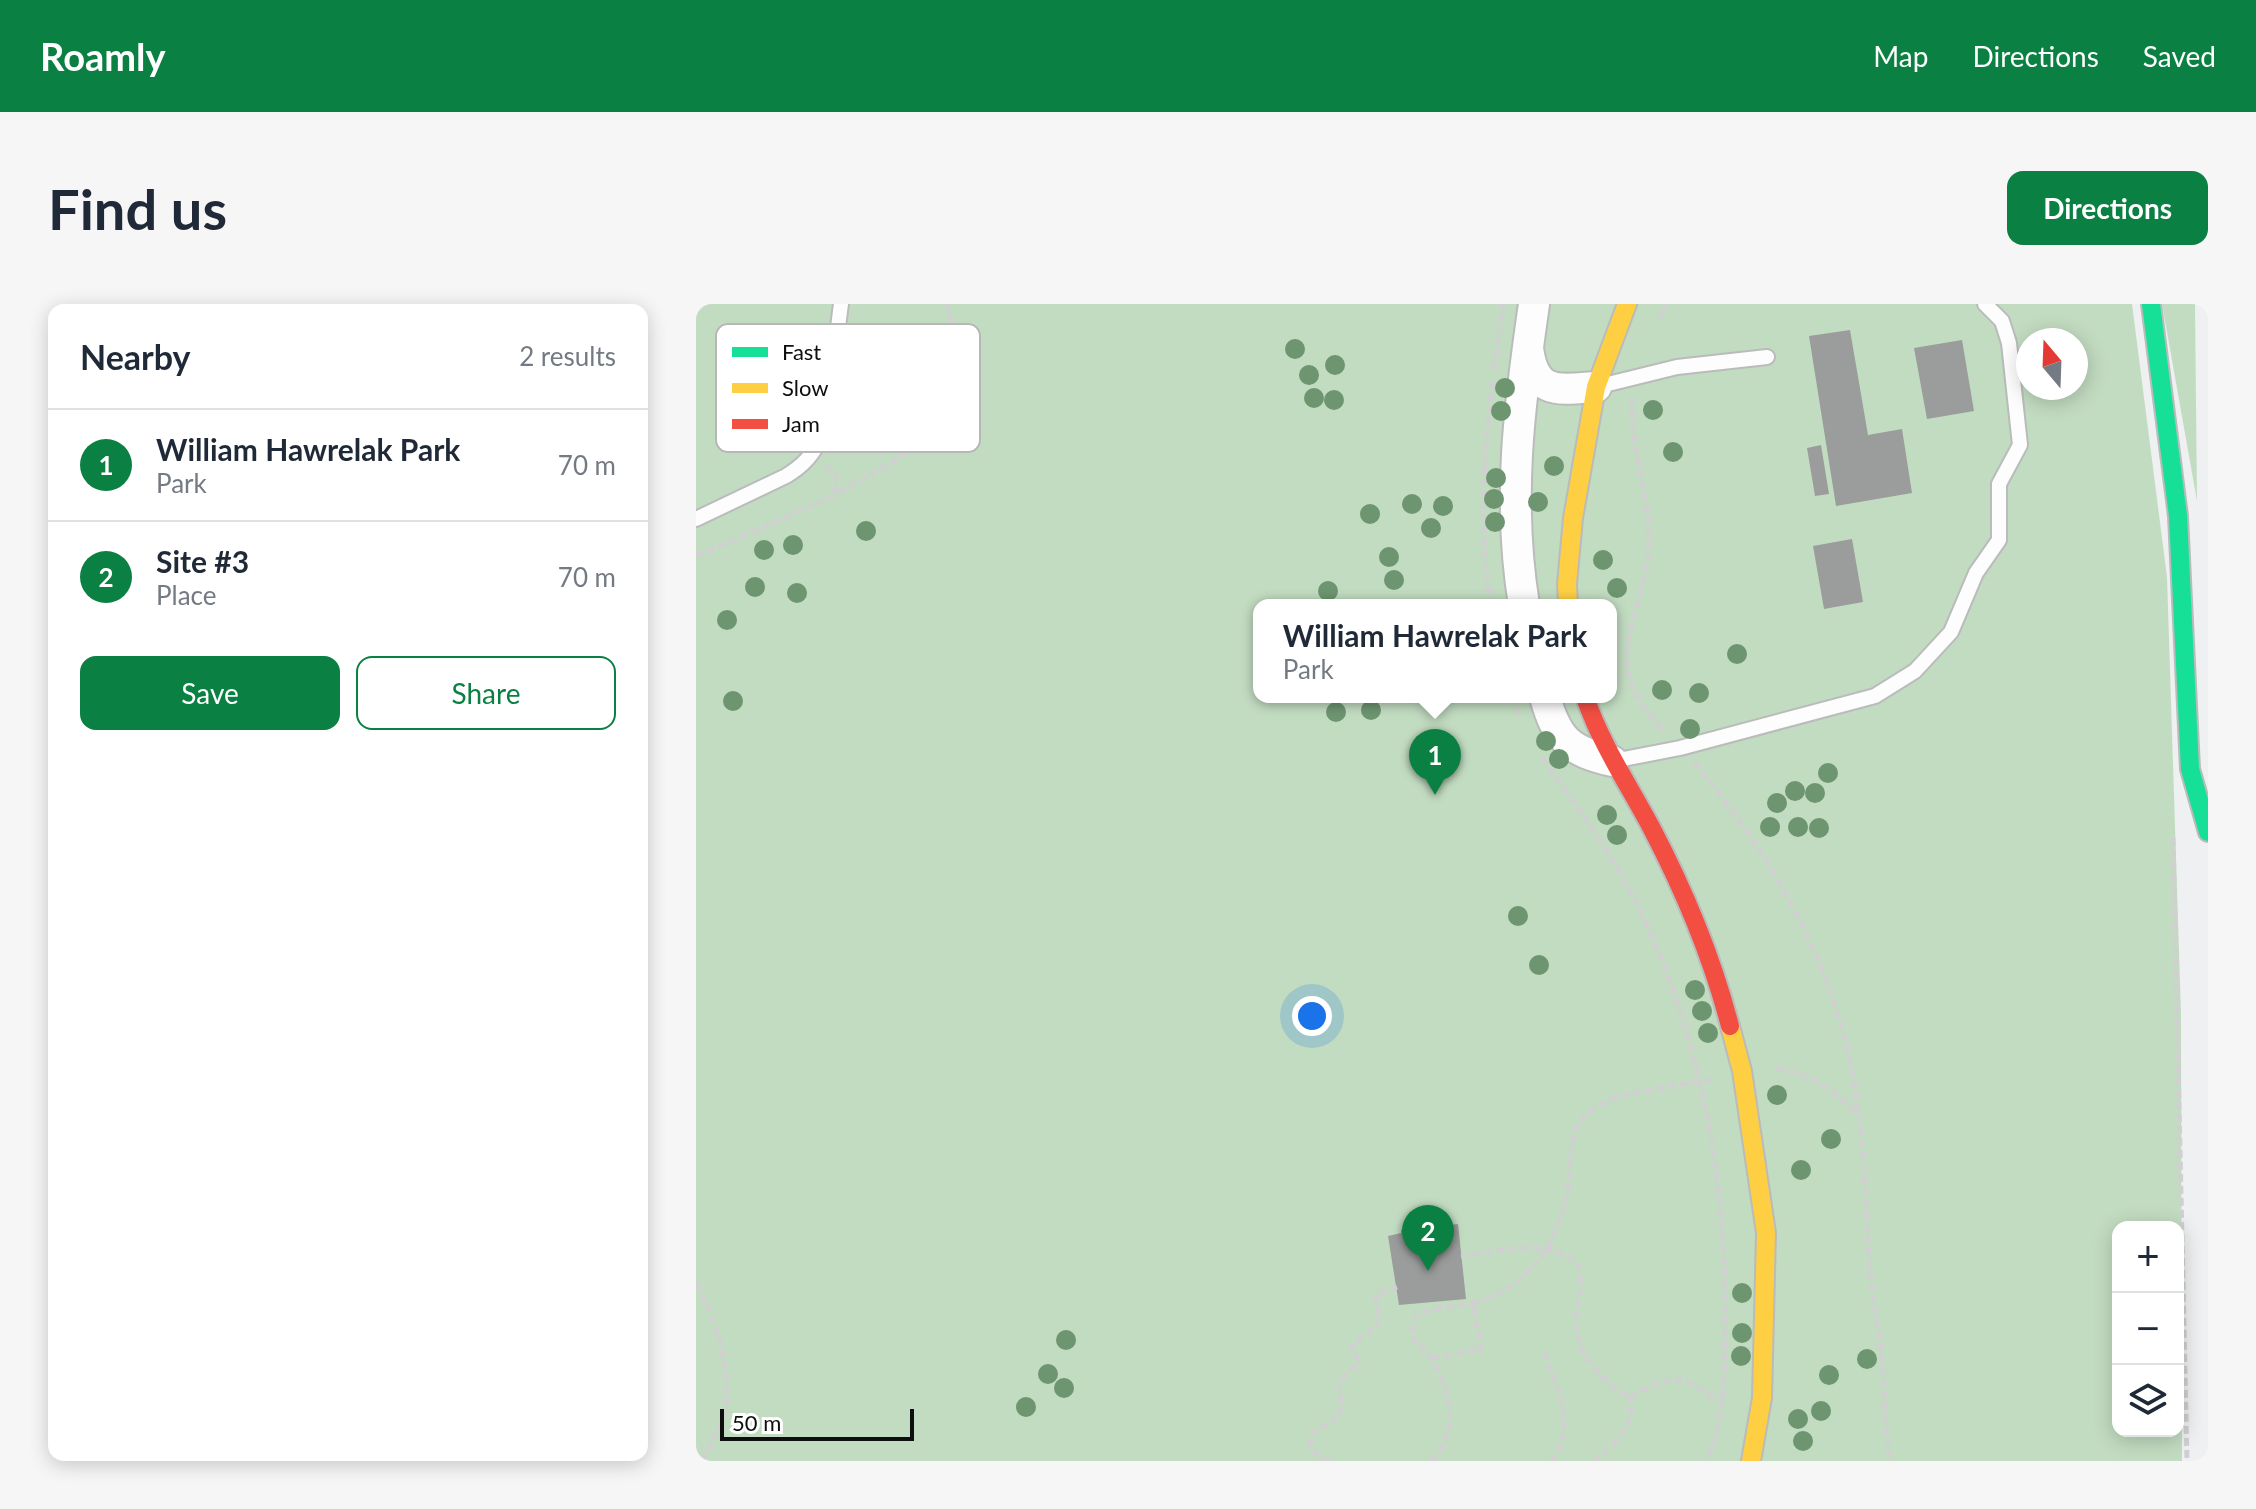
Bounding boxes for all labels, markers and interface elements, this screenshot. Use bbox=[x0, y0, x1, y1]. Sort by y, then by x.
text: Roamly bbox=[40, 33, 166, 79]
text: Map bbox=[1873, 39, 1928, 73]
text: Directions bbox=[1972, 39, 2099, 73]
text: Saved bbox=[2143, 39, 2216, 73]
button: Directions bbox=[2007, 171, 2208, 245]
text: Find us bbox=[48, 175, 227, 242]
legend bbox=[716, 324, 980, 452]
north arrow bbox=[2016, 328, 2088, 400]
text: Nearby bbox=[80, 336, 191, 377]
text: Fast bbox=[782, 338, 821, 365]
text: 2 results bbox=[519, 340, 616, 372]
text: Slow bbox=[782, 374, 829, 401]
text: Jam bbox=[782, 410, 820, 437]
text: William Hawrelak Park bbox=[156, 431, 460, 467]
text: 1 bbox=[98, 449, 114, 481]
text: 70 m bbox=[558, 449, 616, 481]
text: Park bbox=[156, 467, 207, 499]
text: Site #3 bbox=[156, 543, 249, 579]
text: 2 bbox=[98, 561, 114, 593]
text: 70 m bbox=[558, 561, 616, 593]
text: Place bbox=[156, 579, 217, 611]
popup bbox=[1253, 599, 1617, 703]
text: William Hawrelak Park bbox=[1283, 617, 1587, 653]
text: Park bbox=[1283, 653, 1334, 685]
button: Save bbox=[80, 656, 340, 730]
button: Share bbox=[356, 656, 616, 730]
pin: 1 bbox=[1409, 729, 1461, 795]
your location bbox=[1292, 996, 1332, 1036]
pin: 2 bbox=[1402, 1205, 1454, 1271]
map controls bbox=[2112, 1221, 2184, 1437]
button: + bbox=[2112, 1221, 2184, 1293]
button: − bbox=[2112, 1293, 2184, 1365]
button: layers bbox=[2112, 1365, 2184, 1437]
scale bar bbox=[720, 1405, 914, 1441]
text: 50 m bbox=[732, 1409, 781, 1436]

